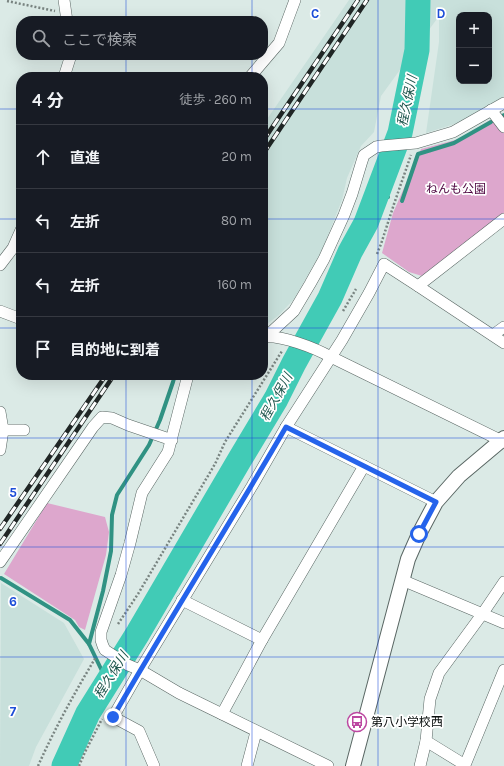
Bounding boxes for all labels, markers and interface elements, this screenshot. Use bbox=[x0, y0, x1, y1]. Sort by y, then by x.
text: C bbox=[311, 6, 319, 21]
text: D bbox=[437, 6, 446, 21]
map controls bbox=[456, 12, 492, 84]
button: + bbox=[456, 12, 492, 48]
search box bbox=[16, 16, 268, 60]
icon: search bbox=[30, 27, 52, 49]
text: ここで検索 bbox=[62, 31, 137, 49]
button: − bbox=[456, 48, 492, 84]
water label: 程久保川 bbox=[394, 72, 420, 128]
text: 4 分 bbox=[32, 90, 63, 110]
text: 徒歩 · 260 m bbox=[180, 92, 252, 107]
icon: ahead bbox=[32, 146, 54, 168]
text: 直進 bbox=[70, 149, 100, 167]
text: 20 m bbox=[222, 149, 252, 164]
park label: ねんも公園 bbox=[426, 182, 486, 196]
icon: left bbox=[32, 210, 54, 232]
text: 左折 bbox=[70, 213, 100, 231]
text: 80 m bbox=[221, 213, 252, 228]
icon: left bbox=[32, 274, 54, 296]
text: 左折 bbox=[70, 277, 100, 295]
text: 160 m bbox=[217, 277, 252, 292]
icon: arrive bbox=[32, 338, 54, 360]
text: 目的地に到着 bbox=[70, 341, 160, 359]
water label: 程久保川 bbox=[257, 369, 296, 423]
text: 5 bbox=[9, 485, 17, 500]
route start bbox=[410, 525, 428, 543]
text: 6 bbox=[9, 594, 17, 609]
water label: 程久保川 bbox=[91, 647, 132, 701]
text: 7 bbox=[10, 704, 17, 719]
route end bbox=[104, 708, 122, 726]
bus stop icon: 第八小学校西 bbox=[346, 711, 368, 733]
place label: 第八小学校西 bbox=[371, 715, 443, 729]

